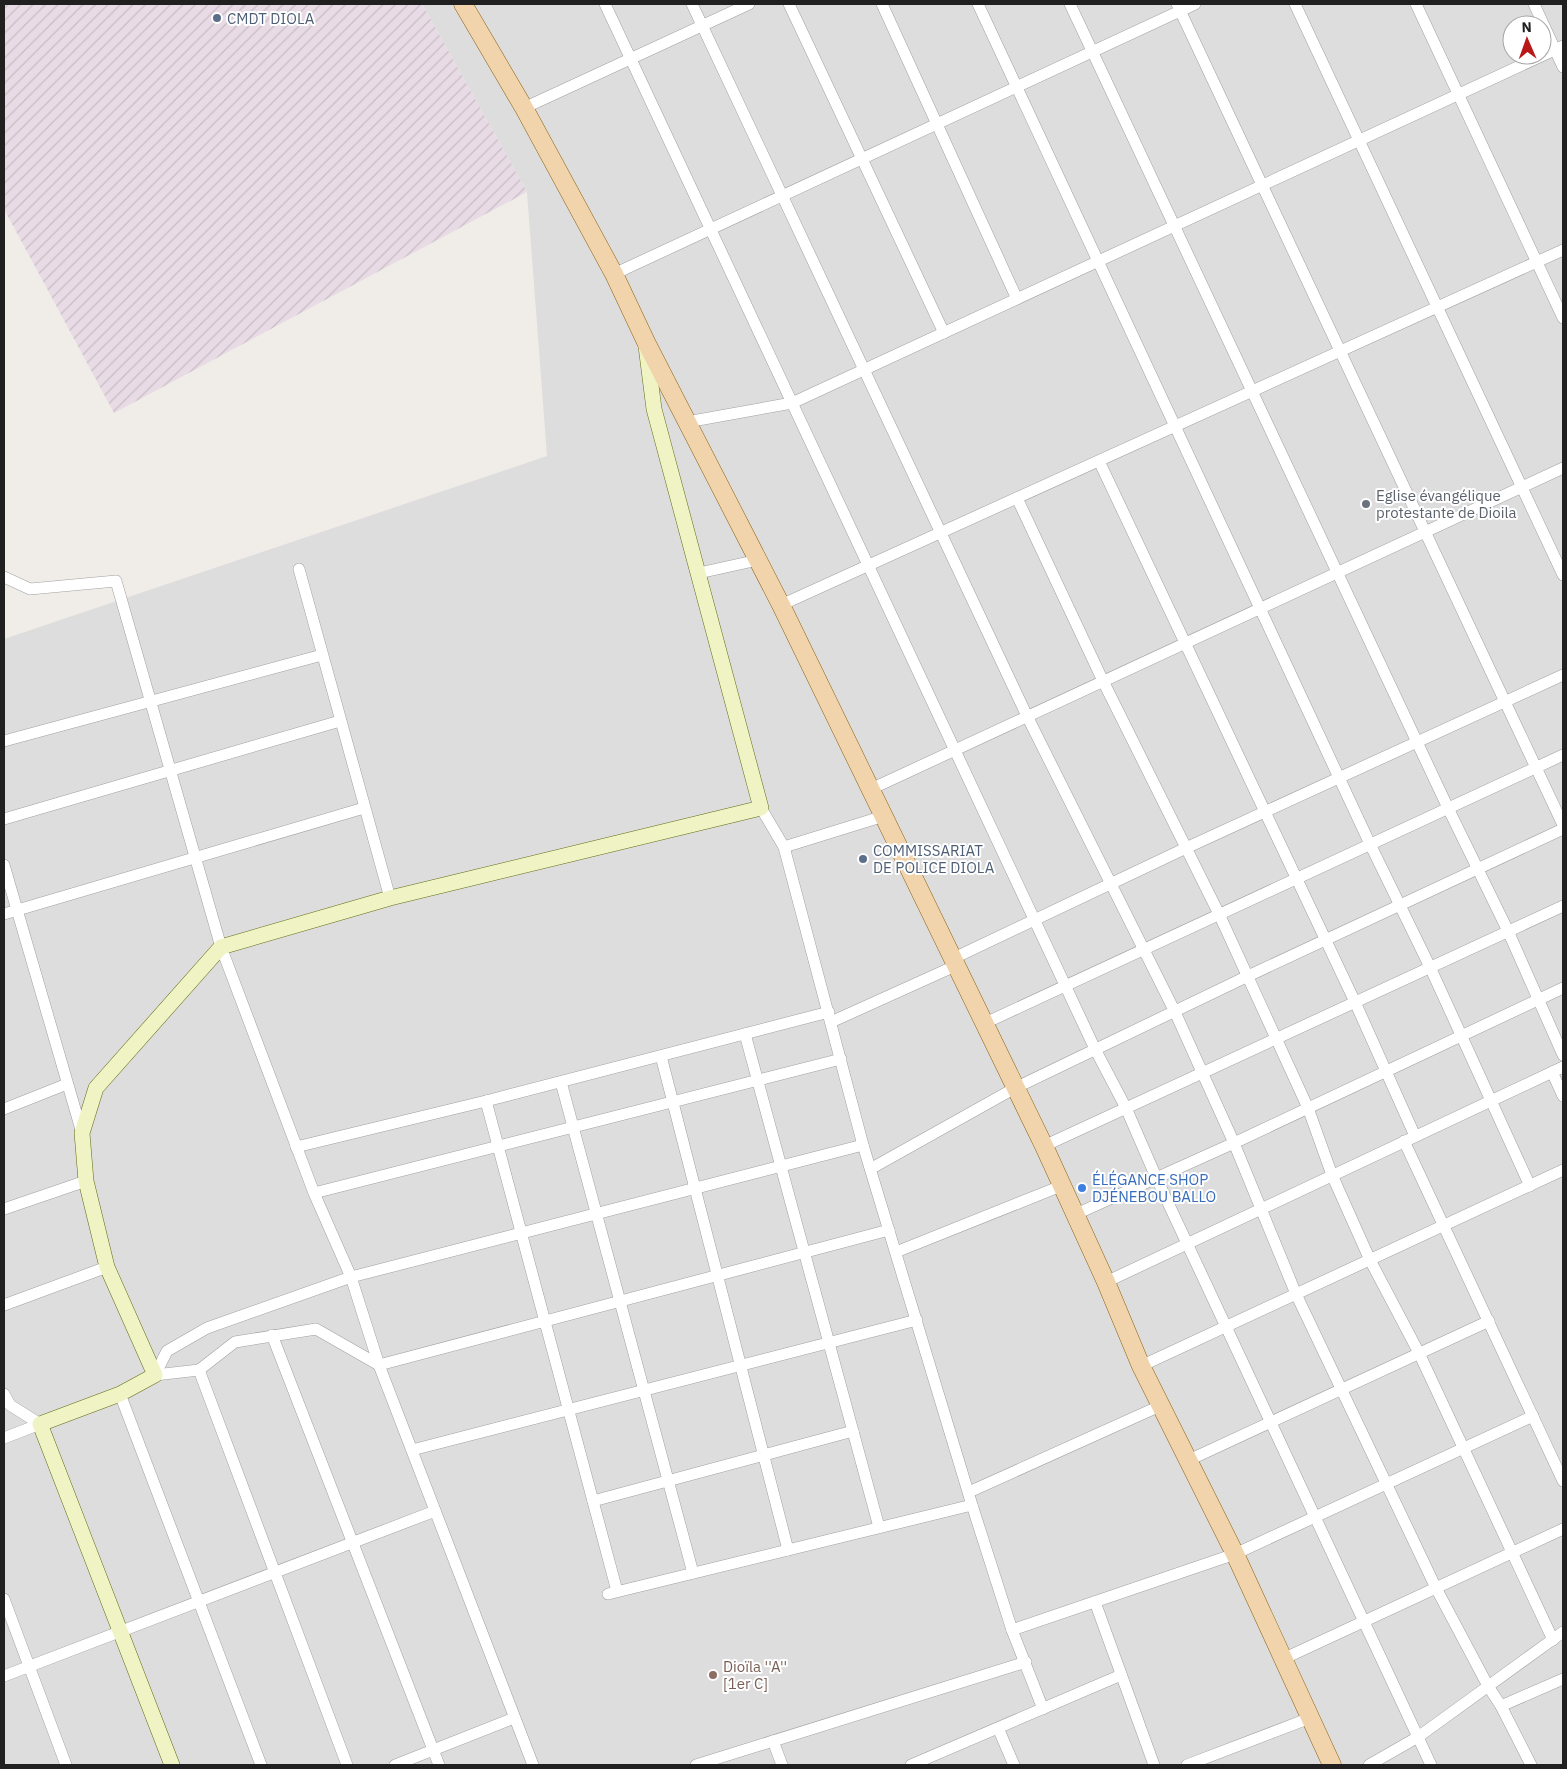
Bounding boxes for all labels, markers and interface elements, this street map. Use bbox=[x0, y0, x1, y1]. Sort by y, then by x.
place label: CMDT DIOLA bbox=[227, 9, 315, 28]
marker: CMDT DIOLA bbox=[211, 12, 223, 24]
north arrow bbox=[1502, 15, 1552, 65]
text: N bbox=[1521, 18, 1532, 36]
place label: Eglise évangélique protestante de Dioila bbox=[1376, 486, 1516, 522]
marker: Eglise évangélique protestante de Dioila bbox=[1360, 498, 1372, 510]
place label: COMMISSARIAT DE POLICE DIOLA bbox=[873, 841, 995, 877]
marker: COMMISSARIAT DE POLICE DIOLA bbox=[857, 853, 869, 865]
place label: ÉLÉGANCE SHOP DJÉNEBOU BALLO bbox=[1092, 1170, 1216, 1206]
marker: ÉLÉGANCE SHOP DJÉNEBOU BALLO bbox=[1076, 1182, 1088, 1194]
place label: Dioïla ''A'' [1er C] bbox=[723, 1657, 787, 1693]
marker: Dioïla ''A'' [1er C] bbox=[707, 1669, 719, 1681]

